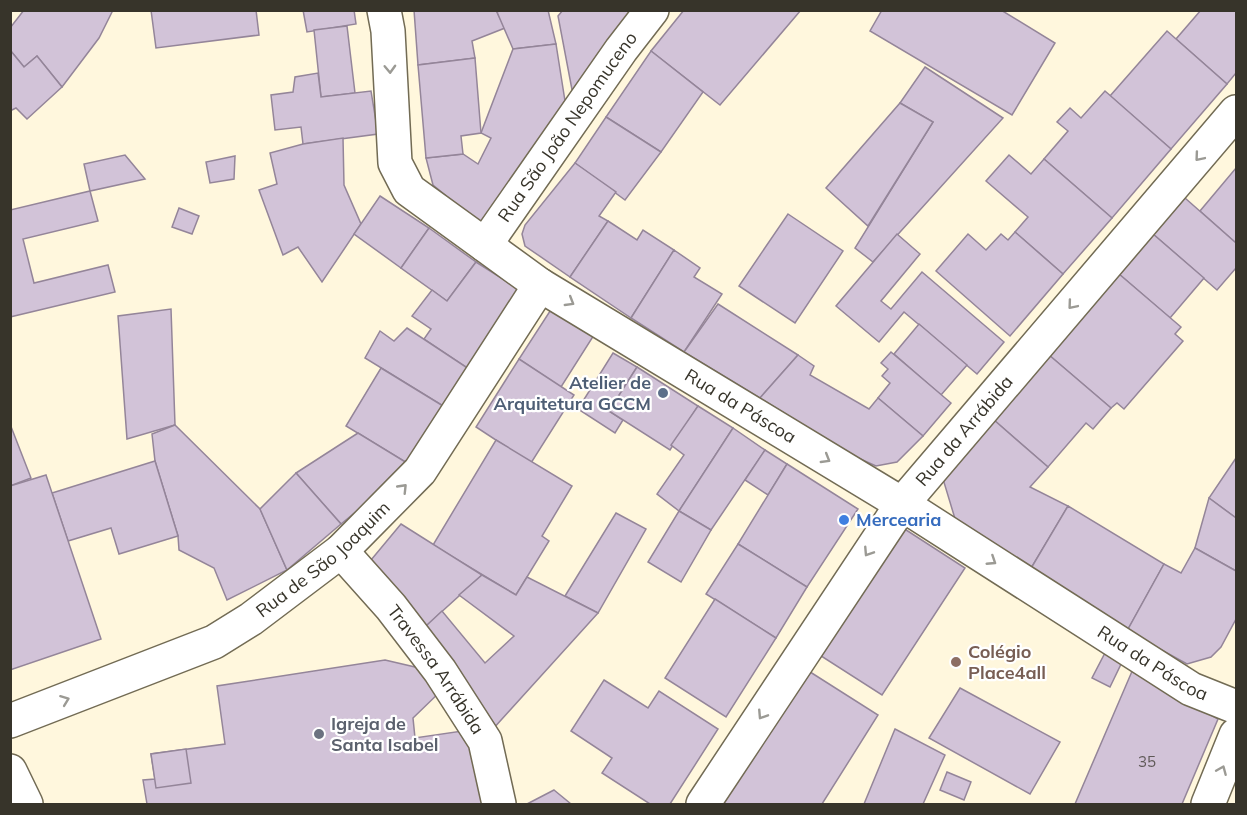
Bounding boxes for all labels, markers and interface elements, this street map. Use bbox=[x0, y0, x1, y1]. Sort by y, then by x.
street label: Rua São João Nepomuceno bbox=[493, 27, 642, 226]
one-way arrow bbox=[383, 64, 396, 73]
one-way arrow bbox=[1195, 150, 1206, 161]
one-way arrow bbox=[564, 295, 574, 307]
one-way arrow bbox=[1068, 298, 1079, 309]
street label: Rua da Páscoa bbox=[681, 363, 801, 448]
street label: Rua da Arrábida bbox=[910, 370, 1018, 491]
place label: Atelier de Arquitetura GCCM bbox=[494, 371, 651, 415]
marker: Atelier de Arquitetura GCCM bbox=[656, 386, 670, 400]
one-way arrow bbox=[820, 451, 830, 463]
one-way arrow bbox=[396, 484, 407, 495]
street label: Rua de São Joaquim bbox=[251, 496, 395, 622]
place label: Mercearia bbox=[856, 508, 941, 531]
marker: Mercearia bbox=[837, 513, 851, 527]
one-way arrow bbox=[864, 546, 876, 556]
one-way arrow bbox=[986, 554, 996, 566]
street label: Travessa Arrábida bbox=[382, 600, 490, 738]
street label: Rua da Páscoa bbox=[1093, 620, 1211, 706]
place label: Colégio Place4all bbox=[968, 640, 1046, 684]
marker: Colégio Place4all bbox=[949, 655, 963, 669]
one-way arrow bbox=[59, 695, 70, 707]
one-way arrow bbox=[757, 709, 769, 719]
place label: Igreja de Santa Isabel bbox=[331, 712, 439, 756]
marker: Igreja de Santa Isabel bbox=[312, 727, 326, 741]
house number: 35 bbox=[1138, 752, 1156, 771]
one-way arrow bbox=[1215, 765, 1227, 776]

